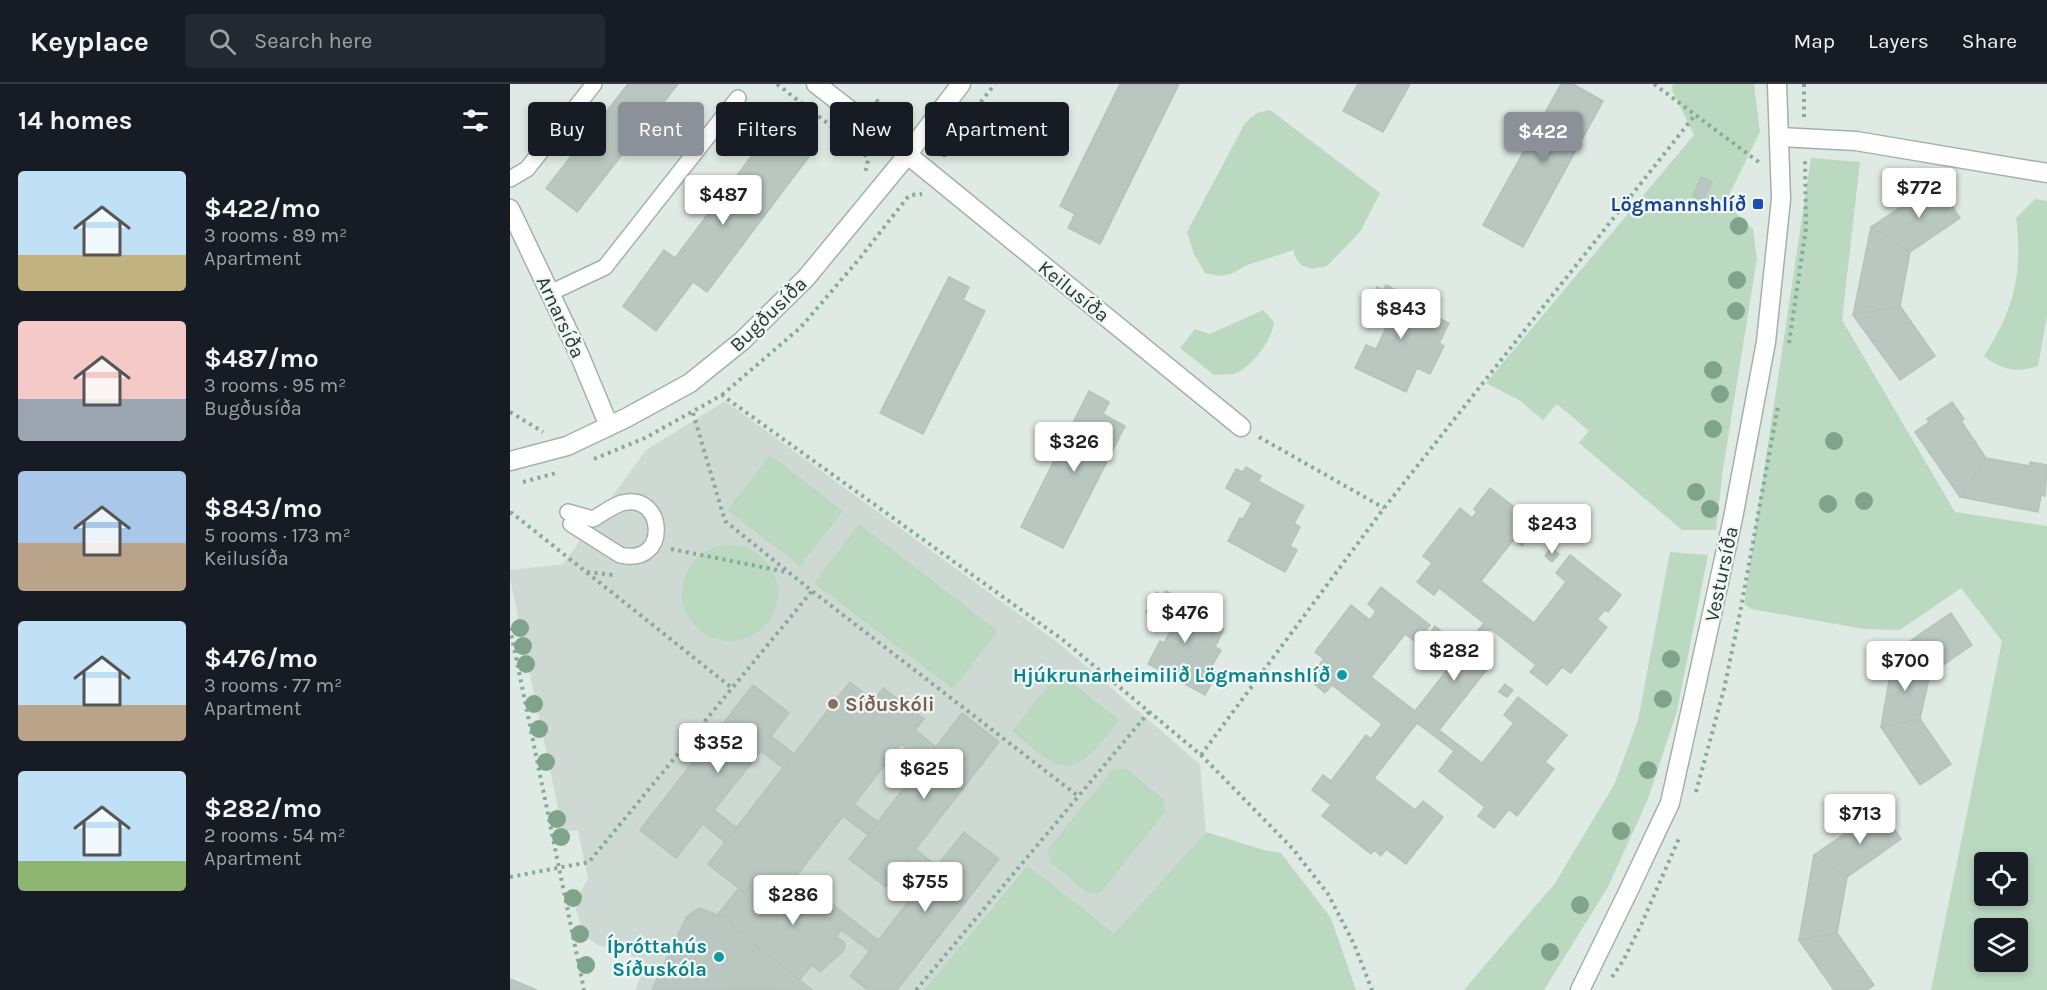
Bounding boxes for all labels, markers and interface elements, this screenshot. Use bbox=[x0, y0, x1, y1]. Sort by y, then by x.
search box bbox=[185, 14, 605, 68]
text: Keyplace bbox=[30, 25, 149, 58]
icon: search bbox=[206, 25, 239, 58]
text: Search here bbox=[254, 28, 372, 54]
text: Map bbox=[1793, 29, 1835, 53]
text: Layers bbox=[1868, 29, 1929, 53]
text: Share bbox=[1962, 29, 2017, 53]
chip: Buy bbox=[528, 102, 606, 156]
chip: Rent bbox=[618, 102, 704, 156]
chip: Filters bbox=[716, 102, 818, 156]
chip: New bbox=[830, 102, 913, 156]
chip: Apartment bbox=[925, 102, 1069, 156]
icon: filters bbox=[459, 104, 492, 137]
text: 14 homes bbox=[18, 105, 132, 136]
pin: $422 bbox=[1507, 112, 1579, 163]
text: $422 bbox=[1518, 120, 1568, 143]
pin: $772 bbox=[1883, 168, 1955, 219]
pin: $487 bbox=[687, 175, 759, 226]
text: $772 bbox=[1896, 176, 1942, 199]
text: $487 bbox=[699, 183, 747, 206]
text: $422/mo bbox=[204, 193, 321, 224]
place label: Lögmannshlíð bbox=[1611, 193, 1746, 216]
icon: home bbox=[66, 195, 138, 267]
marker: Lögmannshlíð bbox=[1751, 197, 1765, 211]
text: 3 rooms · 89 m² bbox=[204, 224, 347, 247]
text: Apartment bbox=[204, 247, 302, 270]
street label: Keilusíða bbox=[1033, 256, 1114, 327]
street label: Bugðusíða bbox=[725, 272, 812, 357]
street label: Arnarsíða bbox=[532, 273, 590, 362]
pin: $843 bbox=[1365, 289, 1437, 340]
text: $843 bbox=[1375, 297, 1427, 320]
text: $487/mo bbox=[204, 343, 319, 374]
icon: home bbox=[66, 345, 138, 417]
text: 3 rooms · 95 m² bbox=[204, 374, 346, 397]
text: Bugðusíða bbox=[204, 397, 302, 420]
pin: $326 bbox=[1038, 422, 1110, 473]
text: $326 bbox=[1049, 430, 1099, 453]
text: $843/mo bbox=[204, 493, 322, 524]
icon: home bbox=[66, 495, 138, 567]
pin: $243 bbox=[1516, 504, 1588, 555]
text: $243 bbox=[1527, 512, 1577, 535]
text: 5 rooms · 173 m² bbox=[204, 524, 351, 547]
street label: Vestursíða bbox=[1700, 524, 1743, 624]
text: Keilusíða bbox=[204, 547, 289, 570]
pin: $476 bbox=[1149, 593, 1221, 644]
text: $476 bbox=[1161, 601, 1209, 624]
pin: $282 bbox=[1418, 631, 1490, 682]
text: $282 bbox=[1429, 639, 1479, 662]
pin: $700 bbox=[1869, 641, 1941, 692]
text: $476/mo bbox=[204, 643, 318, 674]
icon: home bbox=[66, 645, 138, 717]
text: $700 bbox=[1880, 649, 1930, 672]
place label: Hjúkrunarheimilið Lögmannshlíð bbox=[1013, 664, 1330, 687]
marker: Hjúkrunarheimilið Lögmannshlíð bbox=[1335, 668, 1349, 682]
text: 3 rooms · 77 m² bbox=[204, 674, 342, 697]
place label: Síðuskóli bbox=[845, 693, 935, 716]
text: Apartment bbox=[204, 697, 302, 720]
marker: Síðuskóli bbox=[826, 697, 840, 711]
pin: $352 bbox=[682, 723, 754, 774]
text: $352 bbox=[693, 731, 743, 754]
pin: $625 bbox=[888, 749, 960, 800]
text: $625 bbox=[899, 757, 949, 780]
text: $282/mo bbox=[204, 793, 322, 824]
pin: $713 bbox=[1824, 794, 1896, 845]
icon: home bbox=[66, 795, 138, 867]
text: $713 bbox=[1838, 802, 1882, 825]
text: 2 rooms · 54 m² bbox=[204, 824, 346, 847]
text: Apartment bbox=[204, 847, 302, 870]
map controls bbox=[1974, 852, 2028, 972]
button: locate bbox=[1974, 852, 2028, 906]
pin: $755 bbox=[889, 862, 961, 913]
text: $755 bbox=[901, 870, 949, 893]
pin: $286 bbox=[757, 875, 829, 926]
text: $286 bbox=[768, 883, 818, 906]
button: layers bbox=[1974, 918, 2028, 972]
place label: Íþróttahús Síðuskóla bbox=[607, 933, 707, 981]
marker: Íþróttahús Síðuskóla bbox=[712, 950, 726, 964]

